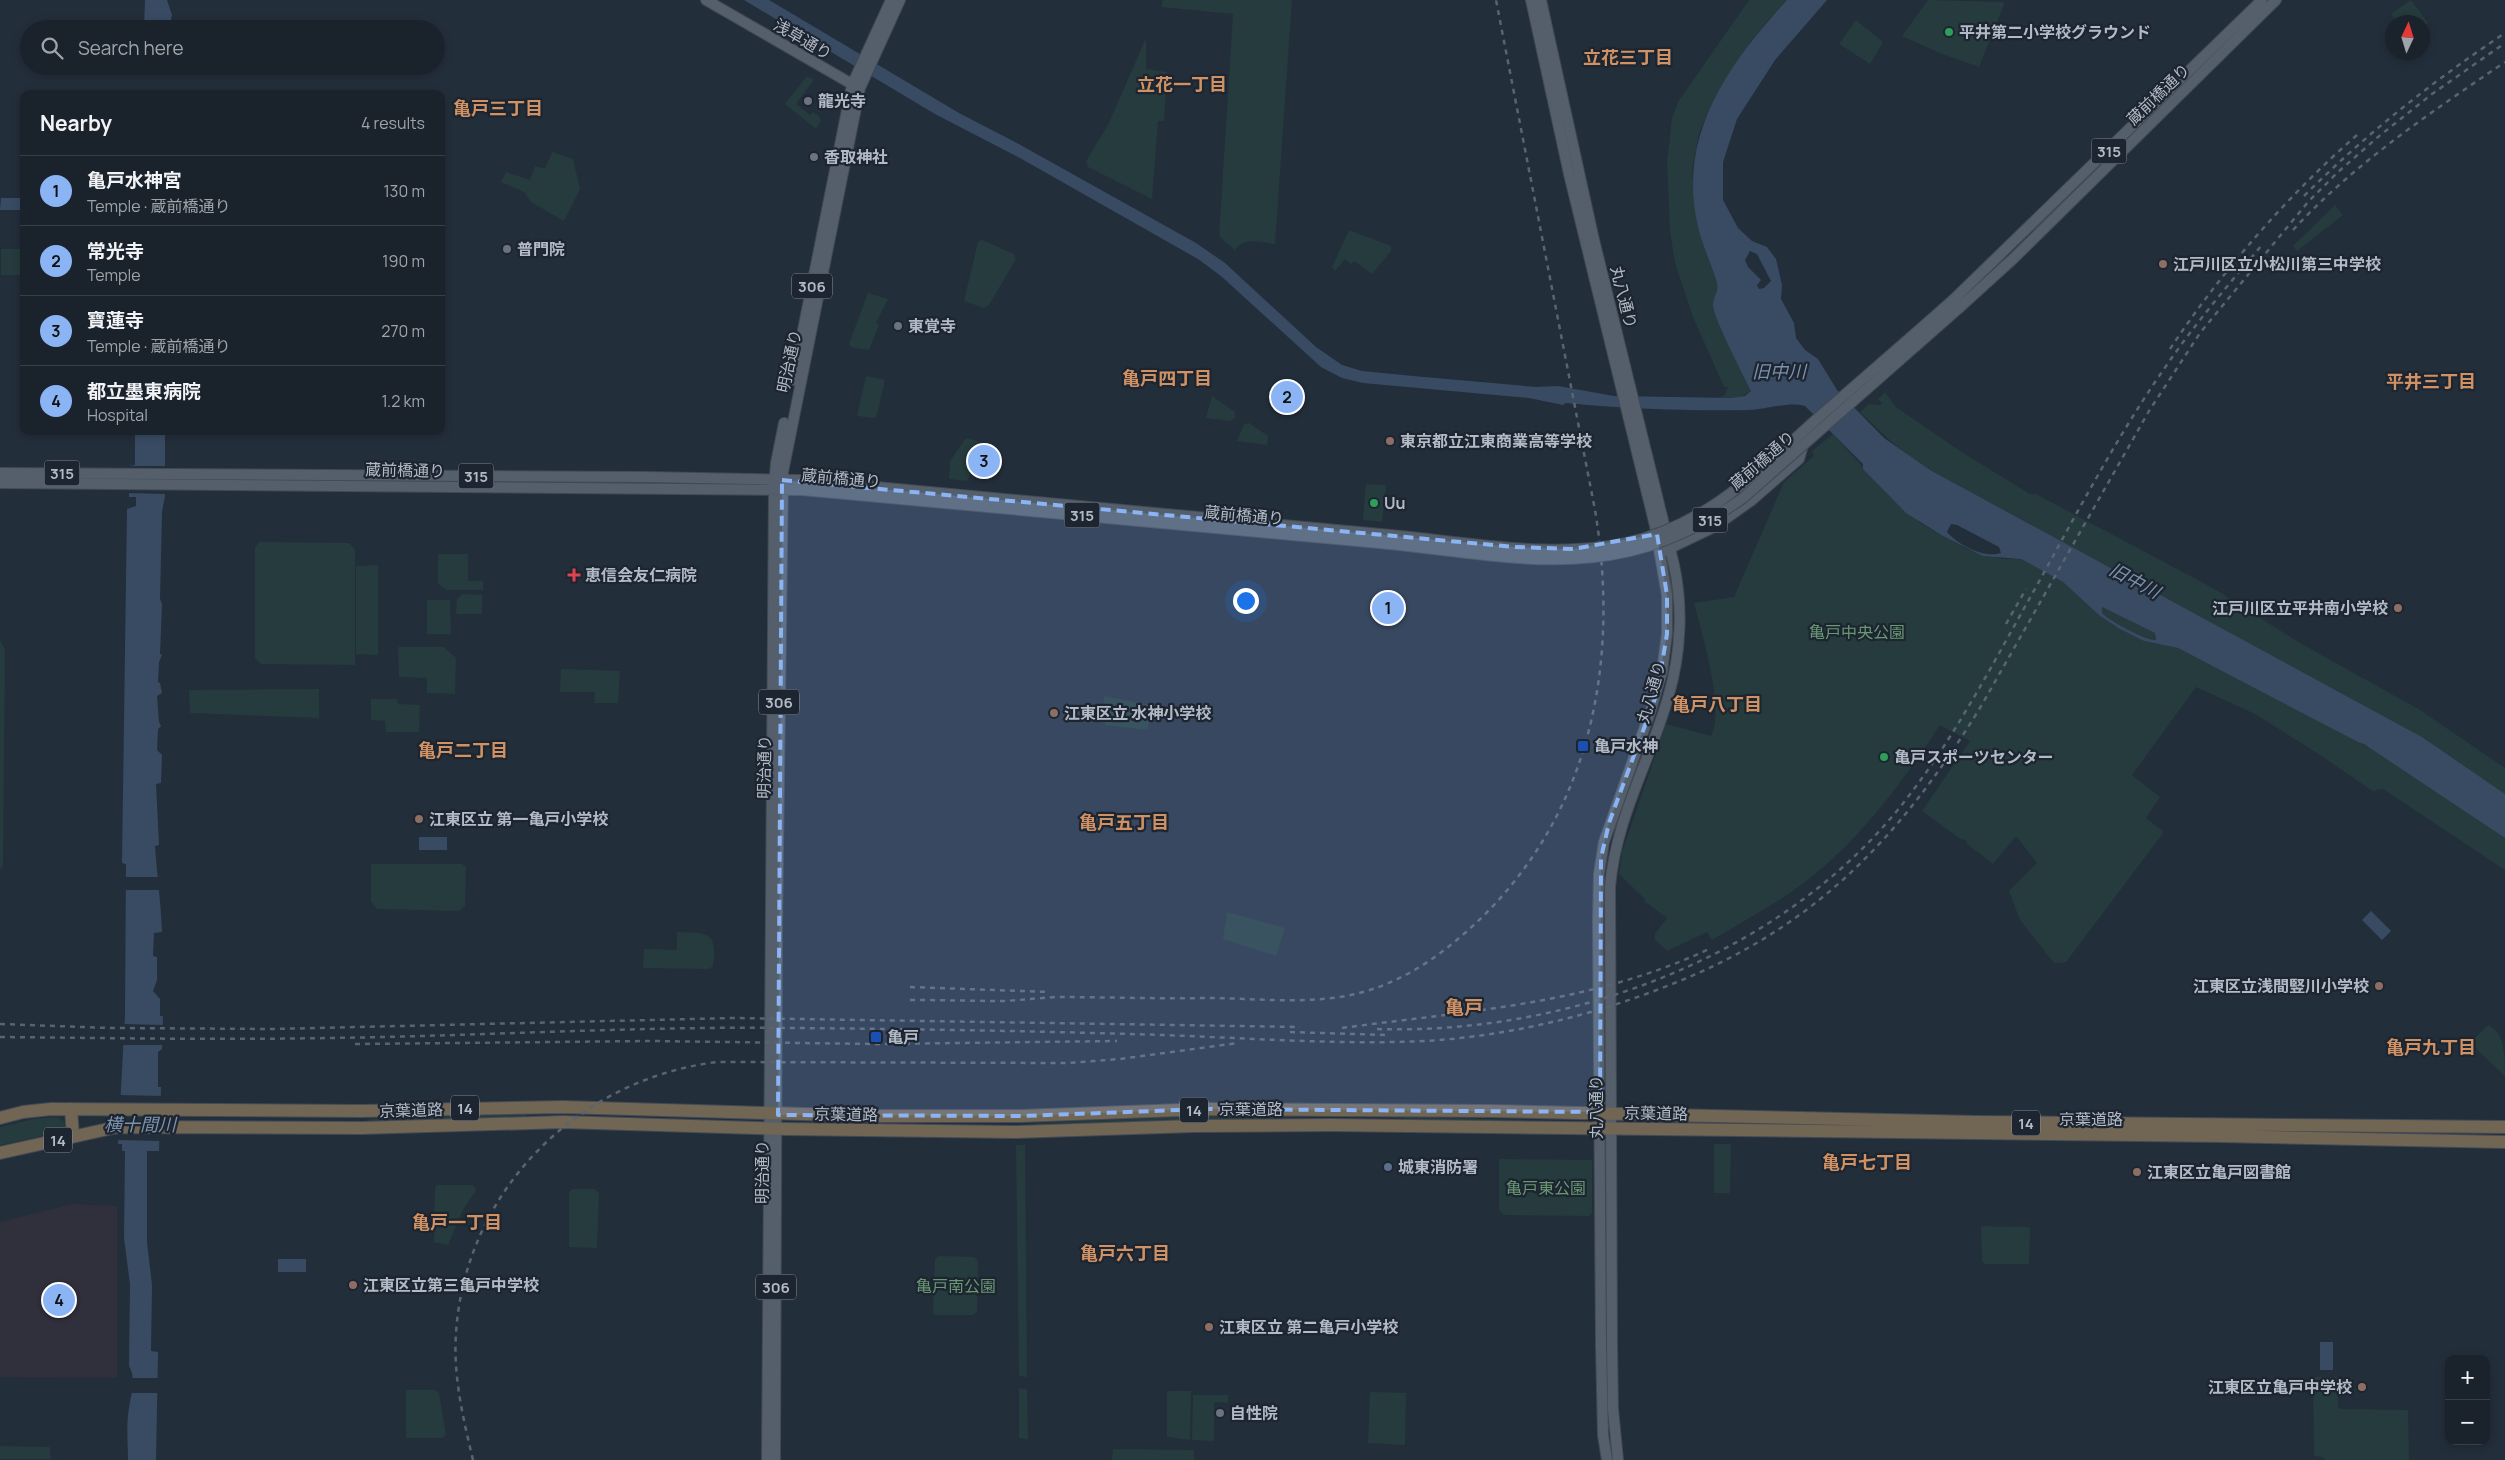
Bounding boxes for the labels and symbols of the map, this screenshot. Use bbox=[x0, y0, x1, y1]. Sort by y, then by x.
street label: 浅草通り bbox=[770, 13, 836, 65]
north arrow bbox=[2385, 15, 2430, 60]
place label: 平井第二小学校グラウンド bbox=[1959, 21, 2151, 43]
marker: 平井第二小学校グラウンド bbox=[1943, 26, 1955, 38]
district label: 立花三丁目 bbox=[1583, 45, 1673, 69]
street label: 蔵前橋通り bbox=[2122, 58, 2194, 130]
district label: 立花一丁目 bbox=[1137, 72, 1227, 96]
place label: 龍光寺 bbox=[818, 90, 866, 112]
marker: 龍光寺 bbox=[802, 95, 814, 107]
district label: 亀戸三丁目 bbox=[453, 96, 543, 120]
road number: 315 bbox=[2092, 138, 2126, 164]
place label: 香取神社 bbox=[824, 146, 888, 168]
marker: 香取神社 bbox=[808, 151, 820, 163]
place label: 普門院 bbox=[517, 238, 565, 260]
marker: 普門院 bbox=[501, 243, 513, 255]
place label: 江戸川区立小松川第三中学校 bbox=[2173, 253, 2381, 275]
marker: 江戸川区立小松川第三中学校 bbox=[2157, 258, 2169, 270]
street label: 丸八通り bbox=[1606, 263, 1642, 331]
road number: 306 bbox=[792, 274, 832, 298]
place label: 東覚寺 bbox=[908, 315, 956, 337]
marker: 東覚寺 bbox=[892, 320, 904, 332]
street label: 明治通り bbox=[772, 327, 806, 395]
water label: 旧中川 bbox=[1752, 359, 1808, 383]
district label: 亀戸四丁目 bbox=[1122, 366, 1212, 390]
district label: 平井三丁目 bbox=[2386, 369, 2476, 393]
pin: 2 bbox=[1271, 378, 1303, 416]
street label: 蔵前橋通り bbox=[1725, 425, 1799, 495]
place label: 東京都立江東商業高等学校 bbox=[1400, 430, 1592, 452]
marker: 東京都立江東商業高等学校 bbox=[1384, 435, 1396, 447]
pin: 3 bbox=[968, 442, 1000, 480]
street label: 蔵前橋通り bbox=[365, 458, 445, 482]
road number: 315 bbox=[44, 460, 80, 486]
road number: 315 bbox=[458, 464, 494, 488]
street label: 蔵前橋通り bbox=[800, 464, 882, 492]
place label: Uu bbox=[1384, 492, 1406, 514]
marker: Uu bbox=[1368, 497, 1380, 509]
street label: 蔵前橋通り bbox=[1203, 501, 1285, 529]
road number: 315 bbox=[1064, 502, 1100, 528]
road number: 315 bbox=[1692, 508, 1728, 532]
water label: 旧中川 bbox=[2106, 557, 2166, 604]
place label: 恵信会友仁病院 bbox=[585, 564, 697, 586]
marker: 恵信会友仁病院 bbox=[567, 568, 581, 582]
your location bbox=[1233, 588, 1259, 614]
pin: 1 bbox=[1372, 589, 1404, 627]
place label: 江戸川区立平井南小学校 bbox=[2212, 597, 2388, 619]
marker: 江戸川区立平井南小学校 bbox=[2392, 602, 2404, 614]
park label: 亀戸中央公園 bbox=[1809, 621, 1905, 643]
street label: 丸八通り bbox=[1632, 658, 1670, 726]
road number: 306 bbox=[759, 690, 799, 714]
district label: 亀戸八丁目 bbox=[1672, 692, 1762, 716]
place label: 江東区立 水神小学校 bbox=[1064, 702, 1211, 724]
marker: 江東区立 水神小学校 bbox=[1048, 707, 1060, 719]
street label: 明治通り bbox=[752, 735, 776, 799]
place label: 亀戸水神 bbox=[1594, 735, 1658, 757]
district label: 亀戸二丁目 bbox=[418, 738, 508, 762]
marker: 亀戸水神 bbox=[1576, 739, 1590, 753]
place label: 亀戸スポーツセンター bbox=[1894, 746, 2054, 768]
marker: 亀戸スポーツセンター bbox=[1878, 751, 1890, 763]
place label: 江東区立 第一亀戸小学校 bbox=[429, 808, 608, 830]
district label: 亀戸五丁目 bbox=[1079, 810, 1169, 834]
marker: 江東区立 第一亀戸小学校 bbox=[413, 813, 425, 825]
place label: 江東区立浅間竪川小学校 bbox=[2193, 975, 2369, 997]
marker: 江東区立浅間竪川小学校 bbox=[2373, 980, 2385, 992]
district label: 亀戸 bbox=[1445, 994, 1483, 1020]
place label: 亀戸 bbox=[887, 1026, 919, 1048]
marker: 亀戸 bbox=[869, 1030, 883, 1044]
district label: 亀戸九丁目 bbox=[2386, 1035, 2476, 1059]
street label: 丸八通り bbox=[1585, 1075, 1607, 1139]
road number: 14 bbox=[451, 1096, 479, 1120]
street label: 京葉道路 bbox=[379, 1098, 443, 1122]
road number: 14 bbox=[1180, 1098, 1208, 1122]
street label: 京葉道路 bbox=[1219, 1098, 1283, 1120]
street label: 京葉道路 bbox=[1624, 1101, 1688, 1125]
street label: 京葉道路 bbox=[814, 1102, 878, 1126]
street label: 京葉道路 bbox=[2059, 1108, 2123, 1130]
road number: 14 bbox=[2012, 1110, 2040, 1136]
water label: 横十間川 bbox=[104, 1112, 178, 1136]
road number: 14 bbox=[44, 1128, 72, 1152]
street label: 明治通り bbox=[751, 1140, 773, 1204]
district label: 亀戸七丁目 bbox=[1822, 1150, 1912, 1174]
place label: 城東消防署 bbox=[1398, 1156, 1478, 1178]
marker: 城東消防署 bbox=[1382, 1161, 1394, 1173]
place label: 江東区立亀戸図書館 bbox=[2147, 1161, 2291, 1183]
marker: 江東区立亀戸図書館 bbox=[2131, 1166, 2143, 1178]
park label: 亀戸東公園 bbox=[1506, 1177, 1586, 1199]
district label: 亀戸一丁目 bbox=[412, 1210, 502, 1234]
district label: 亀戸六丁目 bbox=[1080, 1241, 1170, 1265]
place label: 江東区立第三亀戸中学校 bbox=[363, 1274, 539, 1296]
road number: 306 bbox=[756, 1274, 796, 1300]
park label: 亀戸南公園 bbox=[916, 1275, 996, 1297]
marker: 江東区立第三亀戸中学校 bbox=[347, 1279, 359, 1291]
pin: 4 bbox=[43, 1281, 75, 1319]
place label: 江東区立 第二亀戸小学校 bbox=[1219, 1316, 1398, 1338]
marker: 江東区立 第二亀戸小学校 bbox=[1203, 1321, 1215, 1333]
place label: 江東区立亀戸中学校 bbox=[2208, 1376, 2352, 1398]
marker: 江東区立亀戸中学校 bbox=[2356, 1381, 2368, 1393]
place label: 自性院 bbox=[1230, 1402, 1278, 1424]
marker: 自性院 bbox=[1214, 1407, 1226, 1419]

